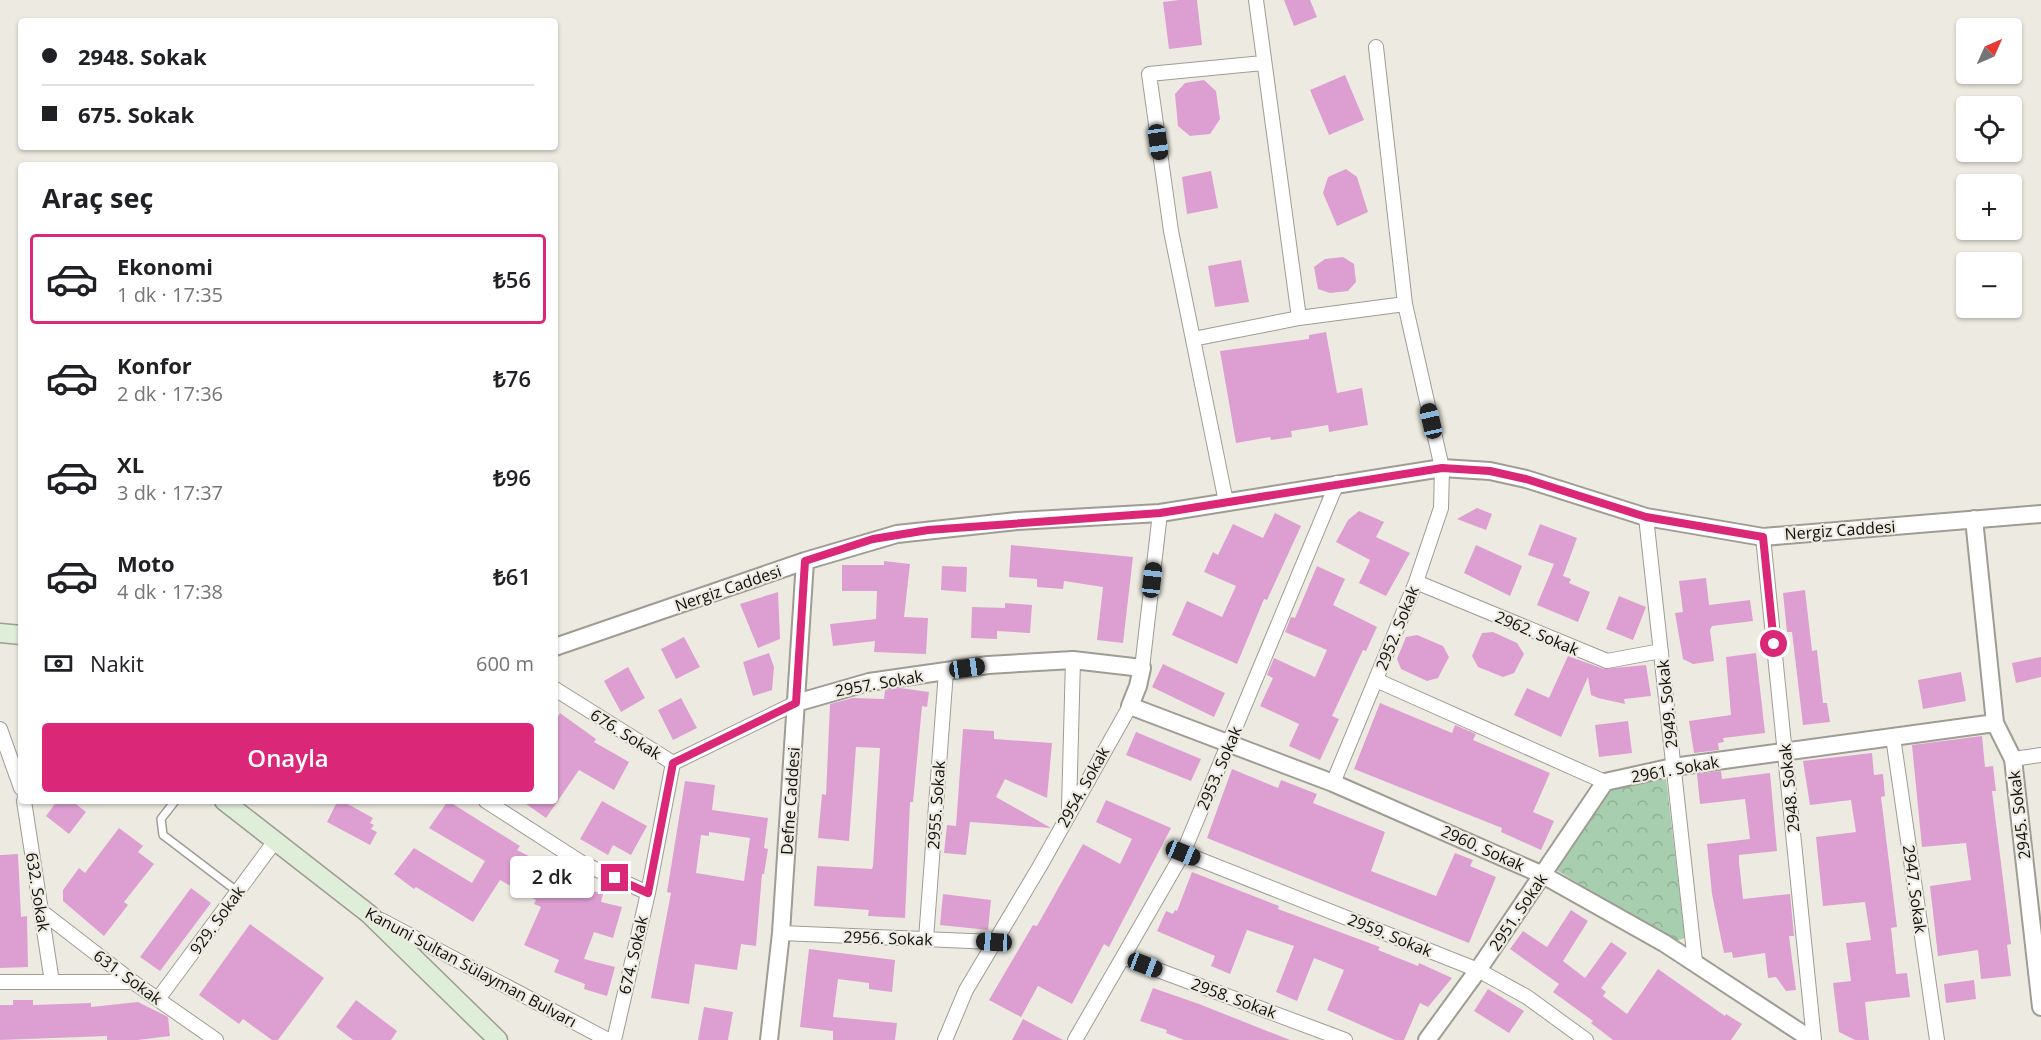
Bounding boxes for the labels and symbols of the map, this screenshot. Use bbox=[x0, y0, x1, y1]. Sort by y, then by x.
north arrow bbox=[1956, 18, 2022, 84]
car bbox=[1147, 123, 1169, 161]
car bbox=[1418, 401, 1444, 441]
street label: Nergiz Caddesi bbox=[1784, 515, 1896, 545]
street label: Nergiz Caddesi bbox=[672, 560, 784, 616]
car bbox=[1141, 561, 1163, 599]
street label: 2952. Sokak bbox=[1370, 582, 1424, 673]
street label: 2962. Sokak bbox=[1492, 605, 1583, 661]
route start bbox=[1760, 630, 1787, 657]
car bbox=[948, 657, 986, 679]
street label: 2949. Sokak bbox=[1651, 658, 1683, 749]
street label: 2957. Sokak bbox=[833, 664, 925, 702]
street label: 676. Sokak bbox=[586, 703, 666, 765]
street label: 2953. Sokak bbox=[1191, 722, 1247, 813]
street label: 2954. Sokak bbox=[1052, 742, 1114, 831]
street label: 2948. Sokak bbox=[1773, 742, 1805, 833]
street label: Defne Caddesi bbox=[775, 746, 805, 856]
street label: 2961. Sokak bbox=[1629, 750, 1721, 788]
street label: 2955. Sokak bbox=[922, 759, 950, 850]
street label: 2945. Sokak bbox=[2003, 769, 2035, 861]
street label: 2960. Sokak bbox=[1438, 820, 1529, 876]
car bbox=[1163, 838, 1203, 868]
street label: 2947. Sokak bbox=[1898, 843, 1932, 935]
street label: 632. Sokak bbox=[21, 851, 55, 934]
callout: 2 dk bbox=[510, 857, 594, 899]
route end bbox=[601, 864, 628, 891]
street label: 2951. Sokak bbox=[1484, 868, 1552, 955]
street label: 929. Sokak bbox=[185, 881, 250, 959]
street label: Kanuni Sultan Sülayman Bulvarı bbox=[361, 902, 581, 1032]
street label: 2959. Sokak bbox=[1345, 908, 1436, 962]
street label: 674. Sokak bbox=[613, 913, 653, 996]
street label: 2956. Sokak bbox=[843, 925, 933, 951]
car bbox=[976, 932, 1012, 952]
street label: 631. Sokak bbox=[89, 945, 167, 1010]
car bbox=[1125, 950, 1165, 980]
street label: 2958. Sokak bbox=[1188, 972, 1280, 1024]

